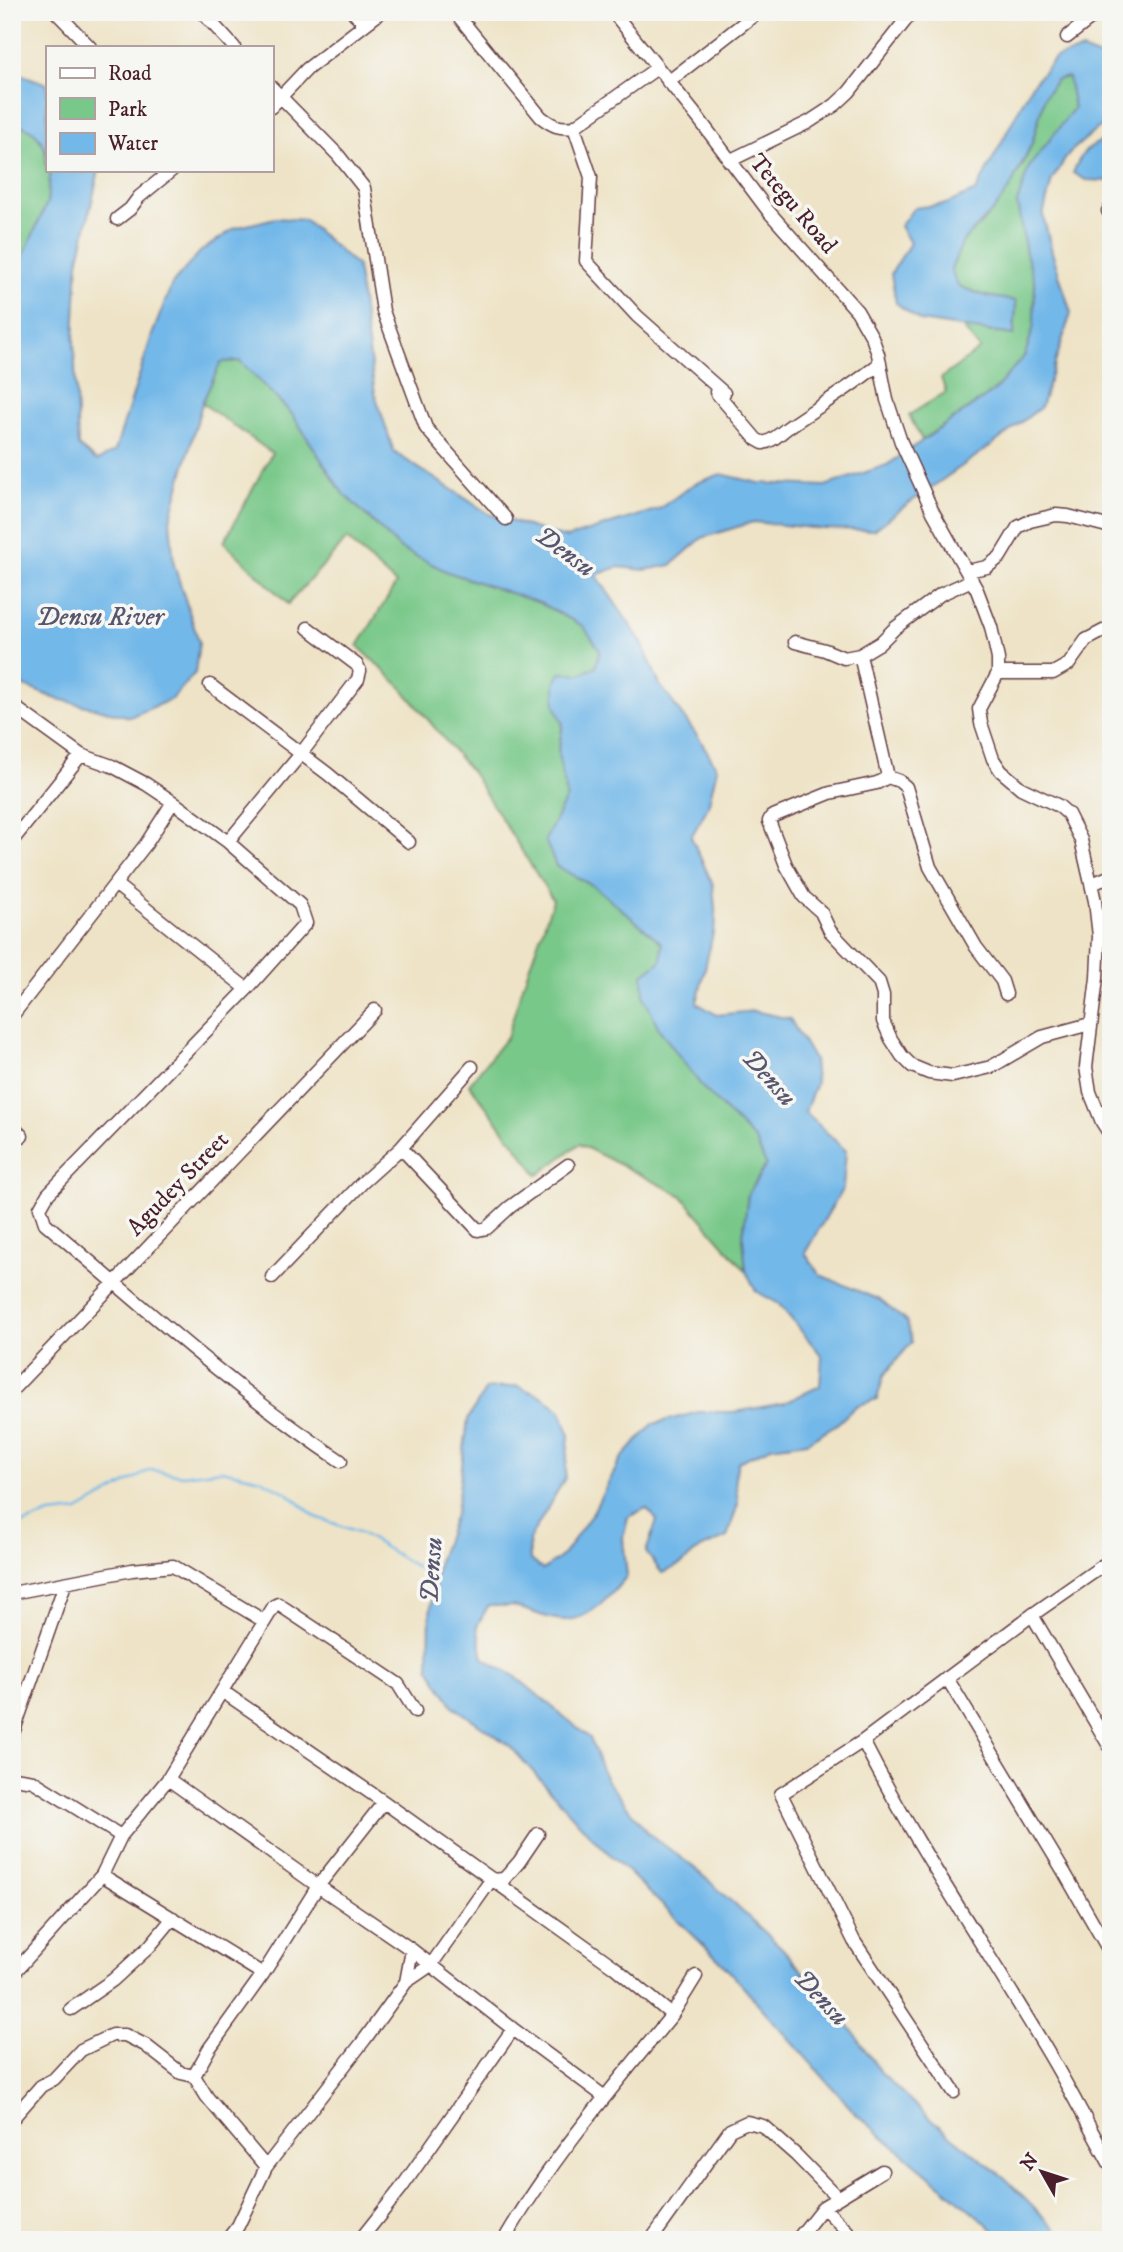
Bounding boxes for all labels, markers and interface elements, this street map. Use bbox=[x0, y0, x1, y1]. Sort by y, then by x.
legend bbox=[46, 46, 273, 172]
text: Road bbox=[108, 61, 152, 87]
text: Park bbox=[108, 97, 148, 123]
text: Water bbox=[107, 131, 158, 157]
street label: Tetegu Road bbox=[742, 148, 844, 260]
water label: Densu bbox=[528, 519, 602, 585]
water label: Densu River bbox=[36, 601, 165, 634]
water label: Densu bbox=[735, 1042, 803, 1114]
street label: Agudey Street bbox=[121, 1125, 235, 1243]
water label: Densu bbox=[413, 1536, 451, 1604]
water label: Densu bbox=[786, 1963, 856, 2033]
north arrow bbox=[1007, 2136, 1078, 2206]
text: N bbox=[1016, 2149, 1044, 2176]

